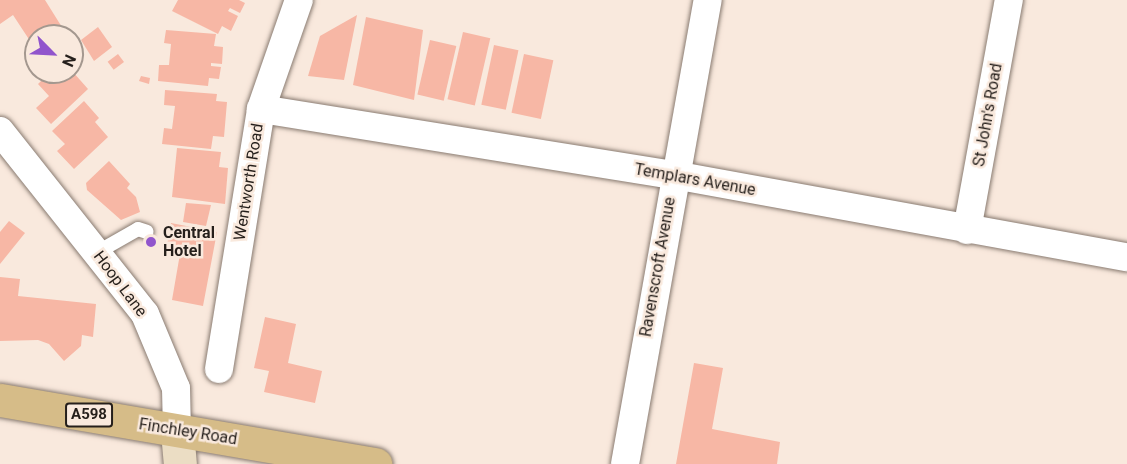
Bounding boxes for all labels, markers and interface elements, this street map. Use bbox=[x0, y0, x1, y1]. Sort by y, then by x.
north arrow bbox=[24, 24, 84, 84]
text: N bbox=[58, 52, 80, 70]
street label: St John's Road bbox=[969, 62, 1007, 168]
street label: Wentworth Road bbox=[230, 122, 268, 242]
street label: Templars Avenue bbox=[633, 160, 757, 200]
street label: Ravenscroft Avenue bbox=[636, 196, 680, 338]
place label: Central Hotel bbox=[163, 223, 215, 261]
marker: Central Hotel bbox=[144, 235, 158, 249]
street label: Hoop Lane bbox=[89, 247, 151, 321]
road number: A598 bbox=[65, 403, 113, 427]
street label: Finchley Road bbox=[137, 415, 239, 449]

